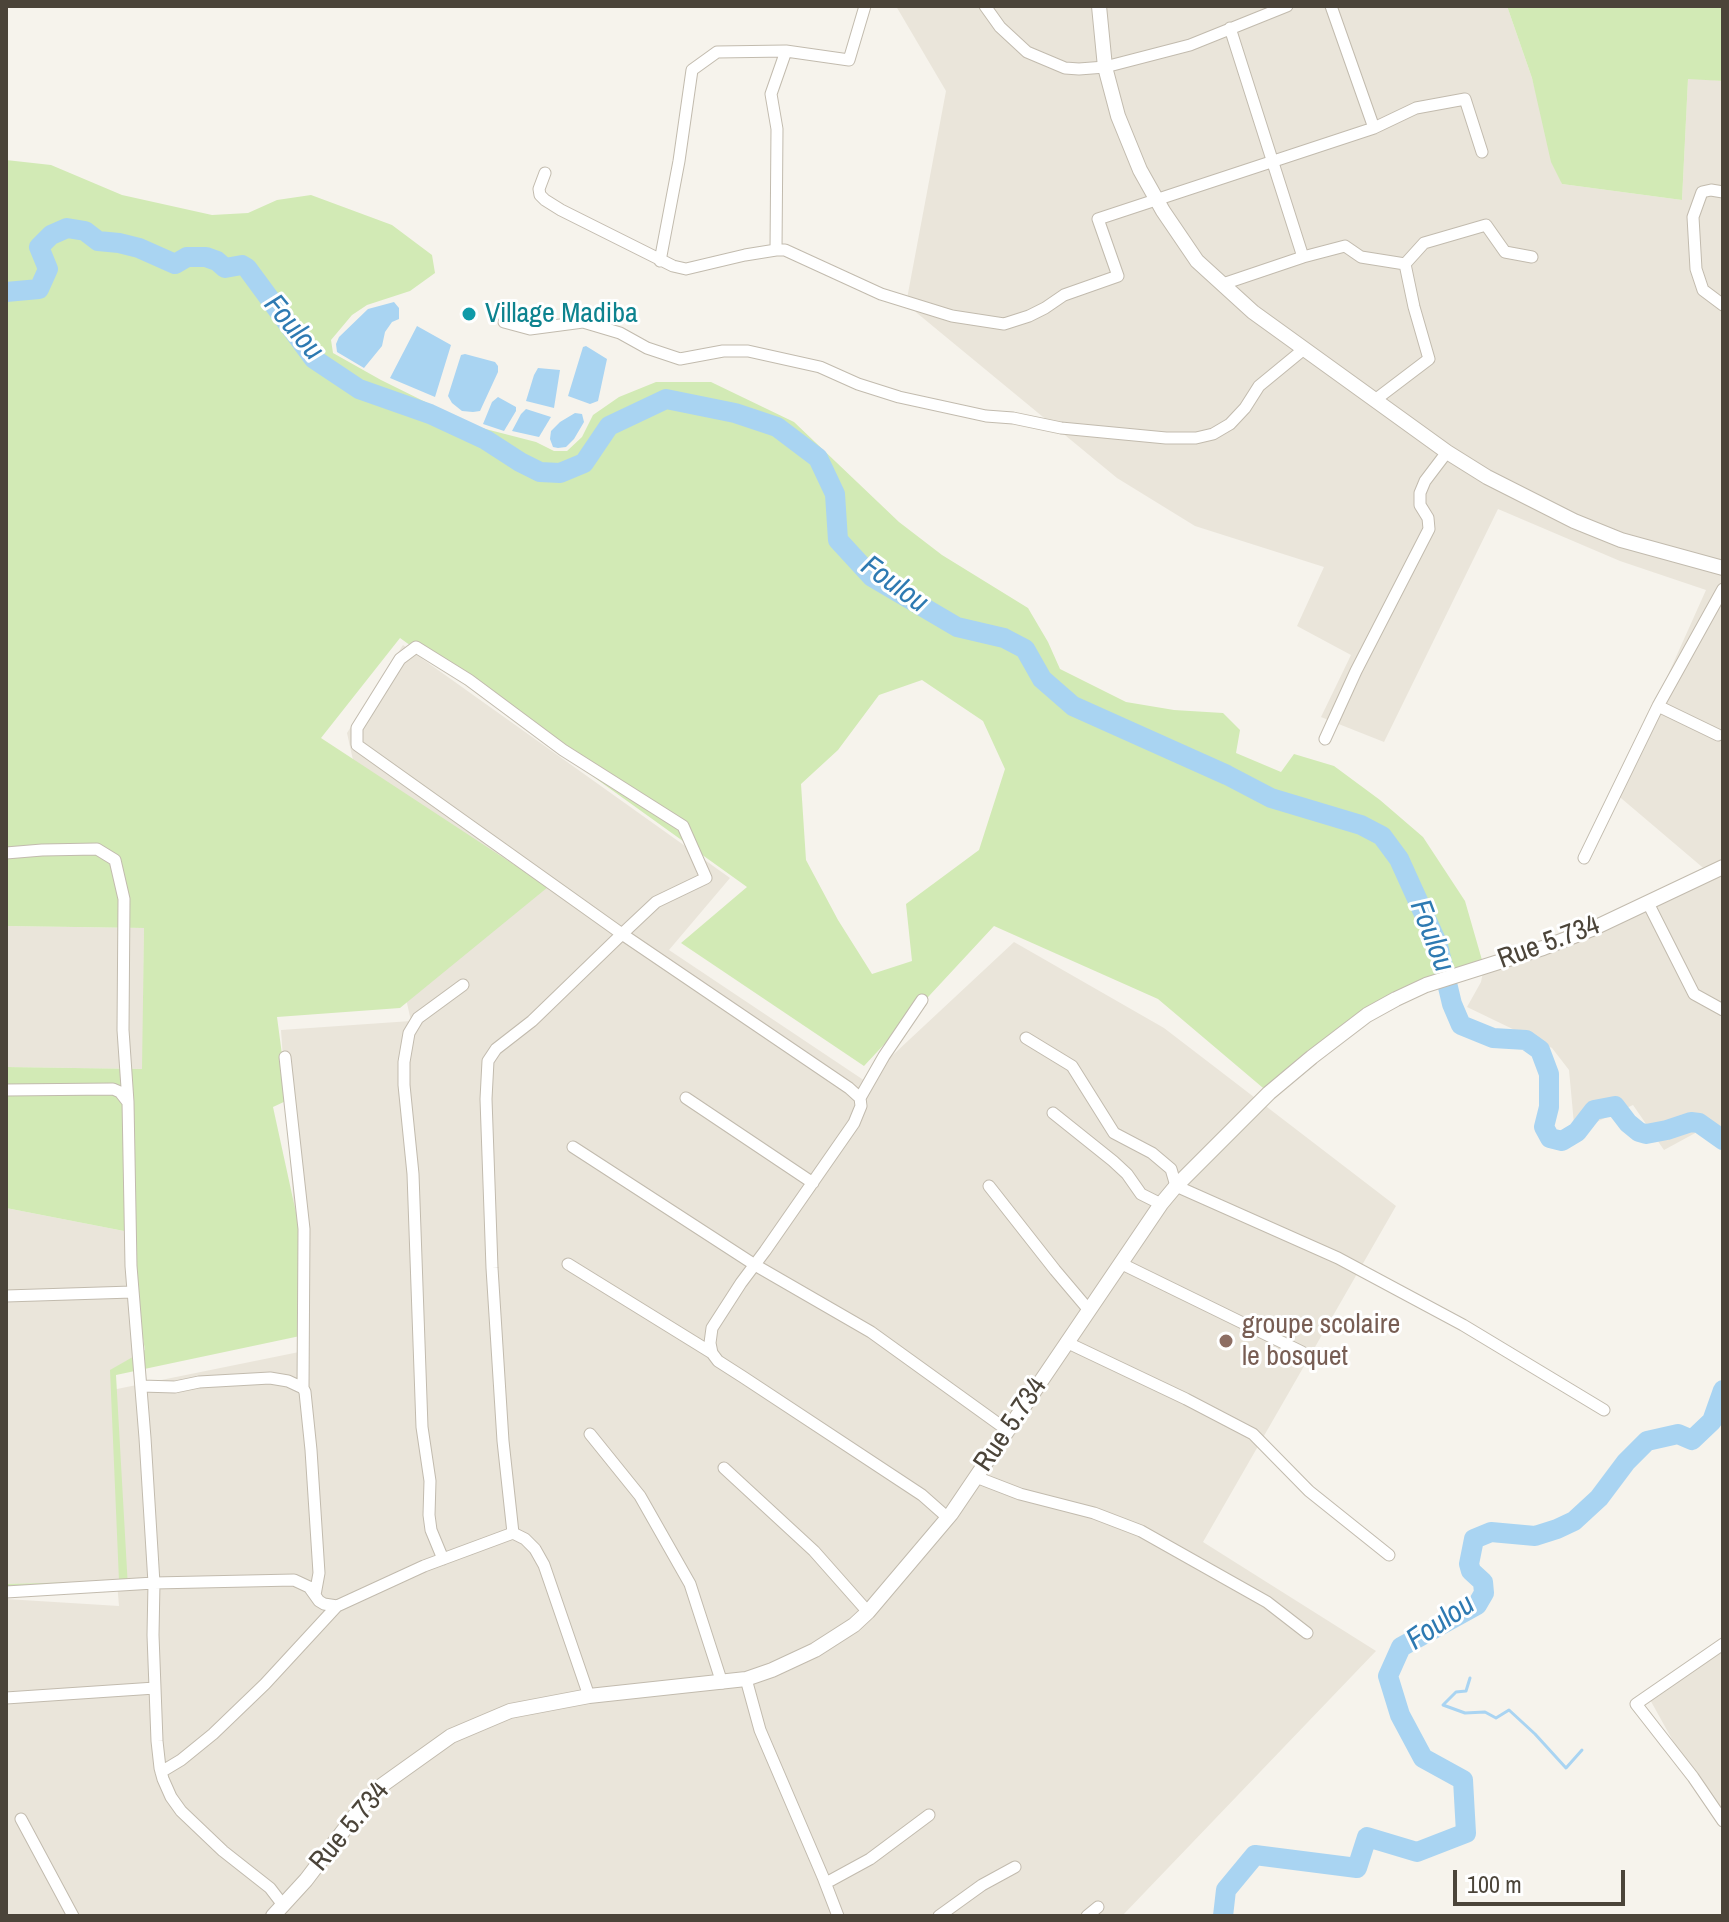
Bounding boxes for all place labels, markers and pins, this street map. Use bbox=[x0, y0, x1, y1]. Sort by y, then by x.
place label: Village Madiba bbox=[485, 297, 638, 331]
marker: Village Madiba bbox=[460, 305, 478, 323]
place label: groupe scolaire le bosquet bbox=[1242, 1308, 1400, 1374]
marker: groupe scolaire le bosquet bbox=[1217, 1332, 1235, 1350]

